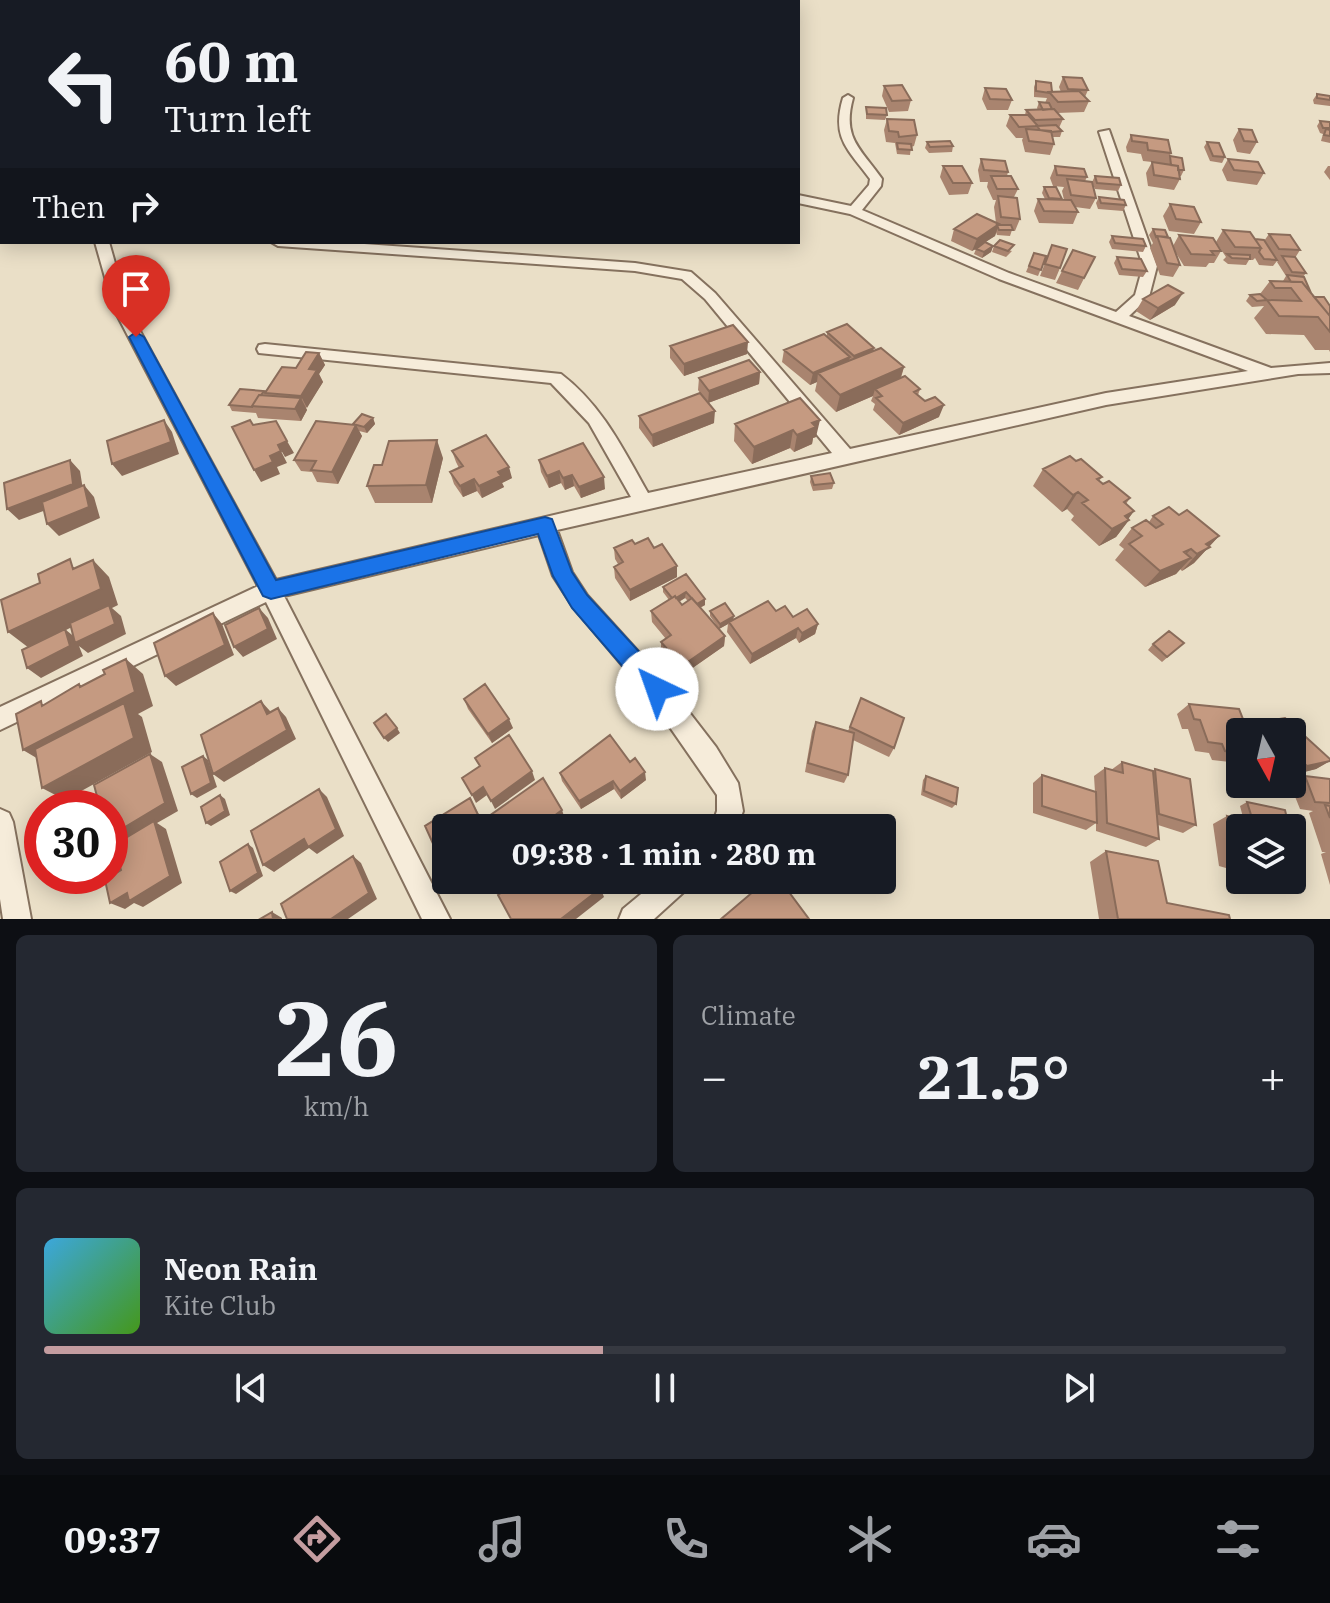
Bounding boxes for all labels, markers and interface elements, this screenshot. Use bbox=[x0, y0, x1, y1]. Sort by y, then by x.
text: 60 m bbox=[164, 25, 299, 97]
icon: left bbox=[32, 32, 136, 136]
text: Turn left bbox=[164, 95, 311, 142]
icon: right bbox=[122, 184, 166, 228]
text: Then bbox=[32, 187, 106, 226]
pin bbox=[102, 255, 170, 337]
icon: arrive bbox=[114, 267, 158, 311]
position arrow bbox=[615, 647, 699, 731]
north arrow bbox=[1226, 718, 1306, 798]
map controls bbox=[1226, 718, 1306, 894]
speed limit sign: 30 bbox=[24, 790, 128, 894]
button: layers bbox=[1226, 814, 1306, 894]
text: 09:38 · 1 min · 280 m bbox=[512, 834, 816, 873]
text: 26 bbox=[274, 969, 399, 1105]
text: Climate bbox=[701, 998, 796, 1032]
text: 21.5° bbox=[917, 1037, 1070, 1116]
text: − bbox=[701, 1048, 727, 1105]
text: + bbox=[1260, 1048, 1286, 1105]
text: km/h bbox=[304, 1089, 369, 1123]
text: Neon Rain bbox=[164, 1249, 318, 1288]
text: Kite Club bbox=[164, 1288, 276, 1322]
icon: previous bbox=[229, 1366, 273, 1410]
icon: pause bbox=[643, 1366, 687, 1410]
icon: next bbox=[1057, 1366, 1101, 1410]
icon: directions bbox=[289, 1511, 345, 1567]
icon: music bbox=[474, 1511, 530, 1567]
icon: phone bbox=[658, 1511, 714, 1567]
icon: climate bbox=[842, 1511, 898, 1567]
icon: car bbox=[1026, 1511, 1082, 1567]
icon: filters bbox=[1210, 1511, 1266, 1567]
text: 09:37 bbox=[64, 1516, 161, 1563]

